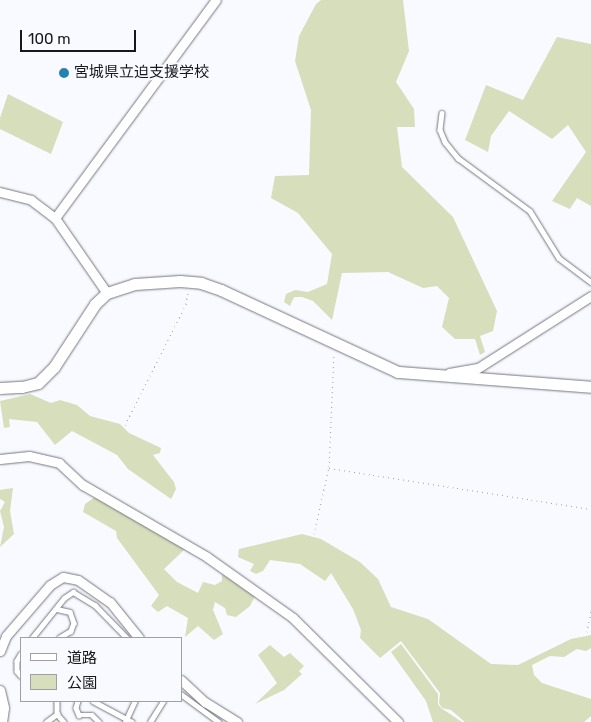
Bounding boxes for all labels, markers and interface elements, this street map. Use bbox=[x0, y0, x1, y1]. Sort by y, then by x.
scale bar bbox=[22, 20, 139, 52]
text: 100 m bbox=[28, 30, 70, 48]
place label: 宮城県立迫支援学校 bbox=[74, 64, 209, 82]
marker: 宮城県立迫支援学校 bbox=[58, 67, 70, 79]
legend bbox=[20, 637, 182, 702]
text: 道路 bbox=[67, 649, 97, 667]
text: 公園 bbox=[67, 674, 97, 692]

